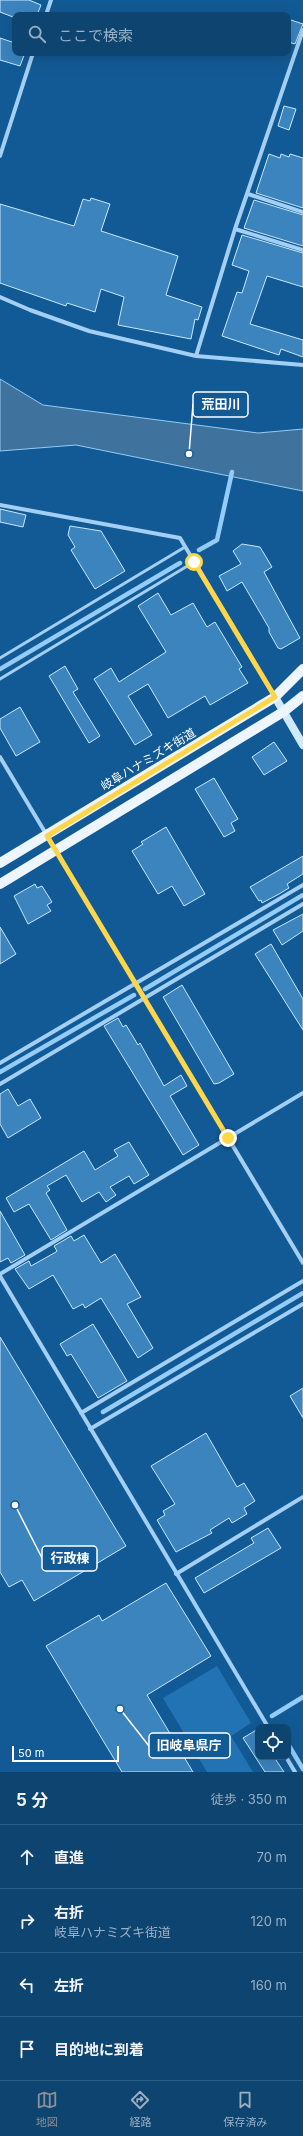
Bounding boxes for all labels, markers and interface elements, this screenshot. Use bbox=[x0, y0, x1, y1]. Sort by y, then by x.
search box bbox=[12, 12, 291, 56]
icon: search bbox=[26, 23, 48, 45]
text: ここで検索 bbox=[58, 26, 133, 45]
callout: 荒田川 bbox=[193, 392, 248, 417]
text: 荒田川 bbox=[201, 396, 241, 412]
route start bbox=[185, 553, 203, 571]
street label: 岐阜ハナミズキ街道 bbox=[98, 725, 198, 793]
route end bbox=[219, 1129, 237, 1147]
callout: 行政棟 bbox=[42, 1546, 97, 1571]
text: 行政棟 bbox=[50, 1550, 90, 1566]
map controls bbox=[255, 1724, 291, 1760]
button: locate bbox=[255, 1724, 291, 1760]
callout: 旧岐阜県庁 bbox=[149, 1733, 230, 1758]
text: 旧岐阜県庁 bbox=[156, 1737, 222, 1753]
scale bar bbox=[12, 1744, 119, 1763]
text: 50 m bbox=[18, 1746, 44, 1760]
text: 5 分 bbox=[16, 1790, 48, 1810]
text: 徒歩 · 350 m bbox=[211, 1791, 287, 1807]
icon: ahead bbox=[16, 1846, 38, 1868]
text: 直進 bbox=[54, 1848, 84, 1867]
text: 70 m bbox=[257, 1849, 287, 1865]
text: 右折 bbox=[54, 1903, 84, 1922]
icon: right bbox=[16, 1910, 38, 1932]
text: 120 m bbox=[251, 1913, 287, 1929]
text: 岐阜ハナミズキ街道 bbox=[54, 1924, 171, 1940]
icon: left bbox=[16, 1974, 38, 1996]
text: 左折 bbox=[54, 1976, 84, 1995]
text: 160 m bbox=[250, 1977, 287, 1993]
icon: arrive bbox=[16, 2038, 38, 2060]
text: 目的地に到着 bbox=[54, 2040, 144, 2059]
tab: 地図 bbox=[36, 2089, 58, 2129]
tab: 経路 bbox=[129, 2089, 151, 2129]
tab: 保存済み bbox=[223, 2089, 267, 2129]

